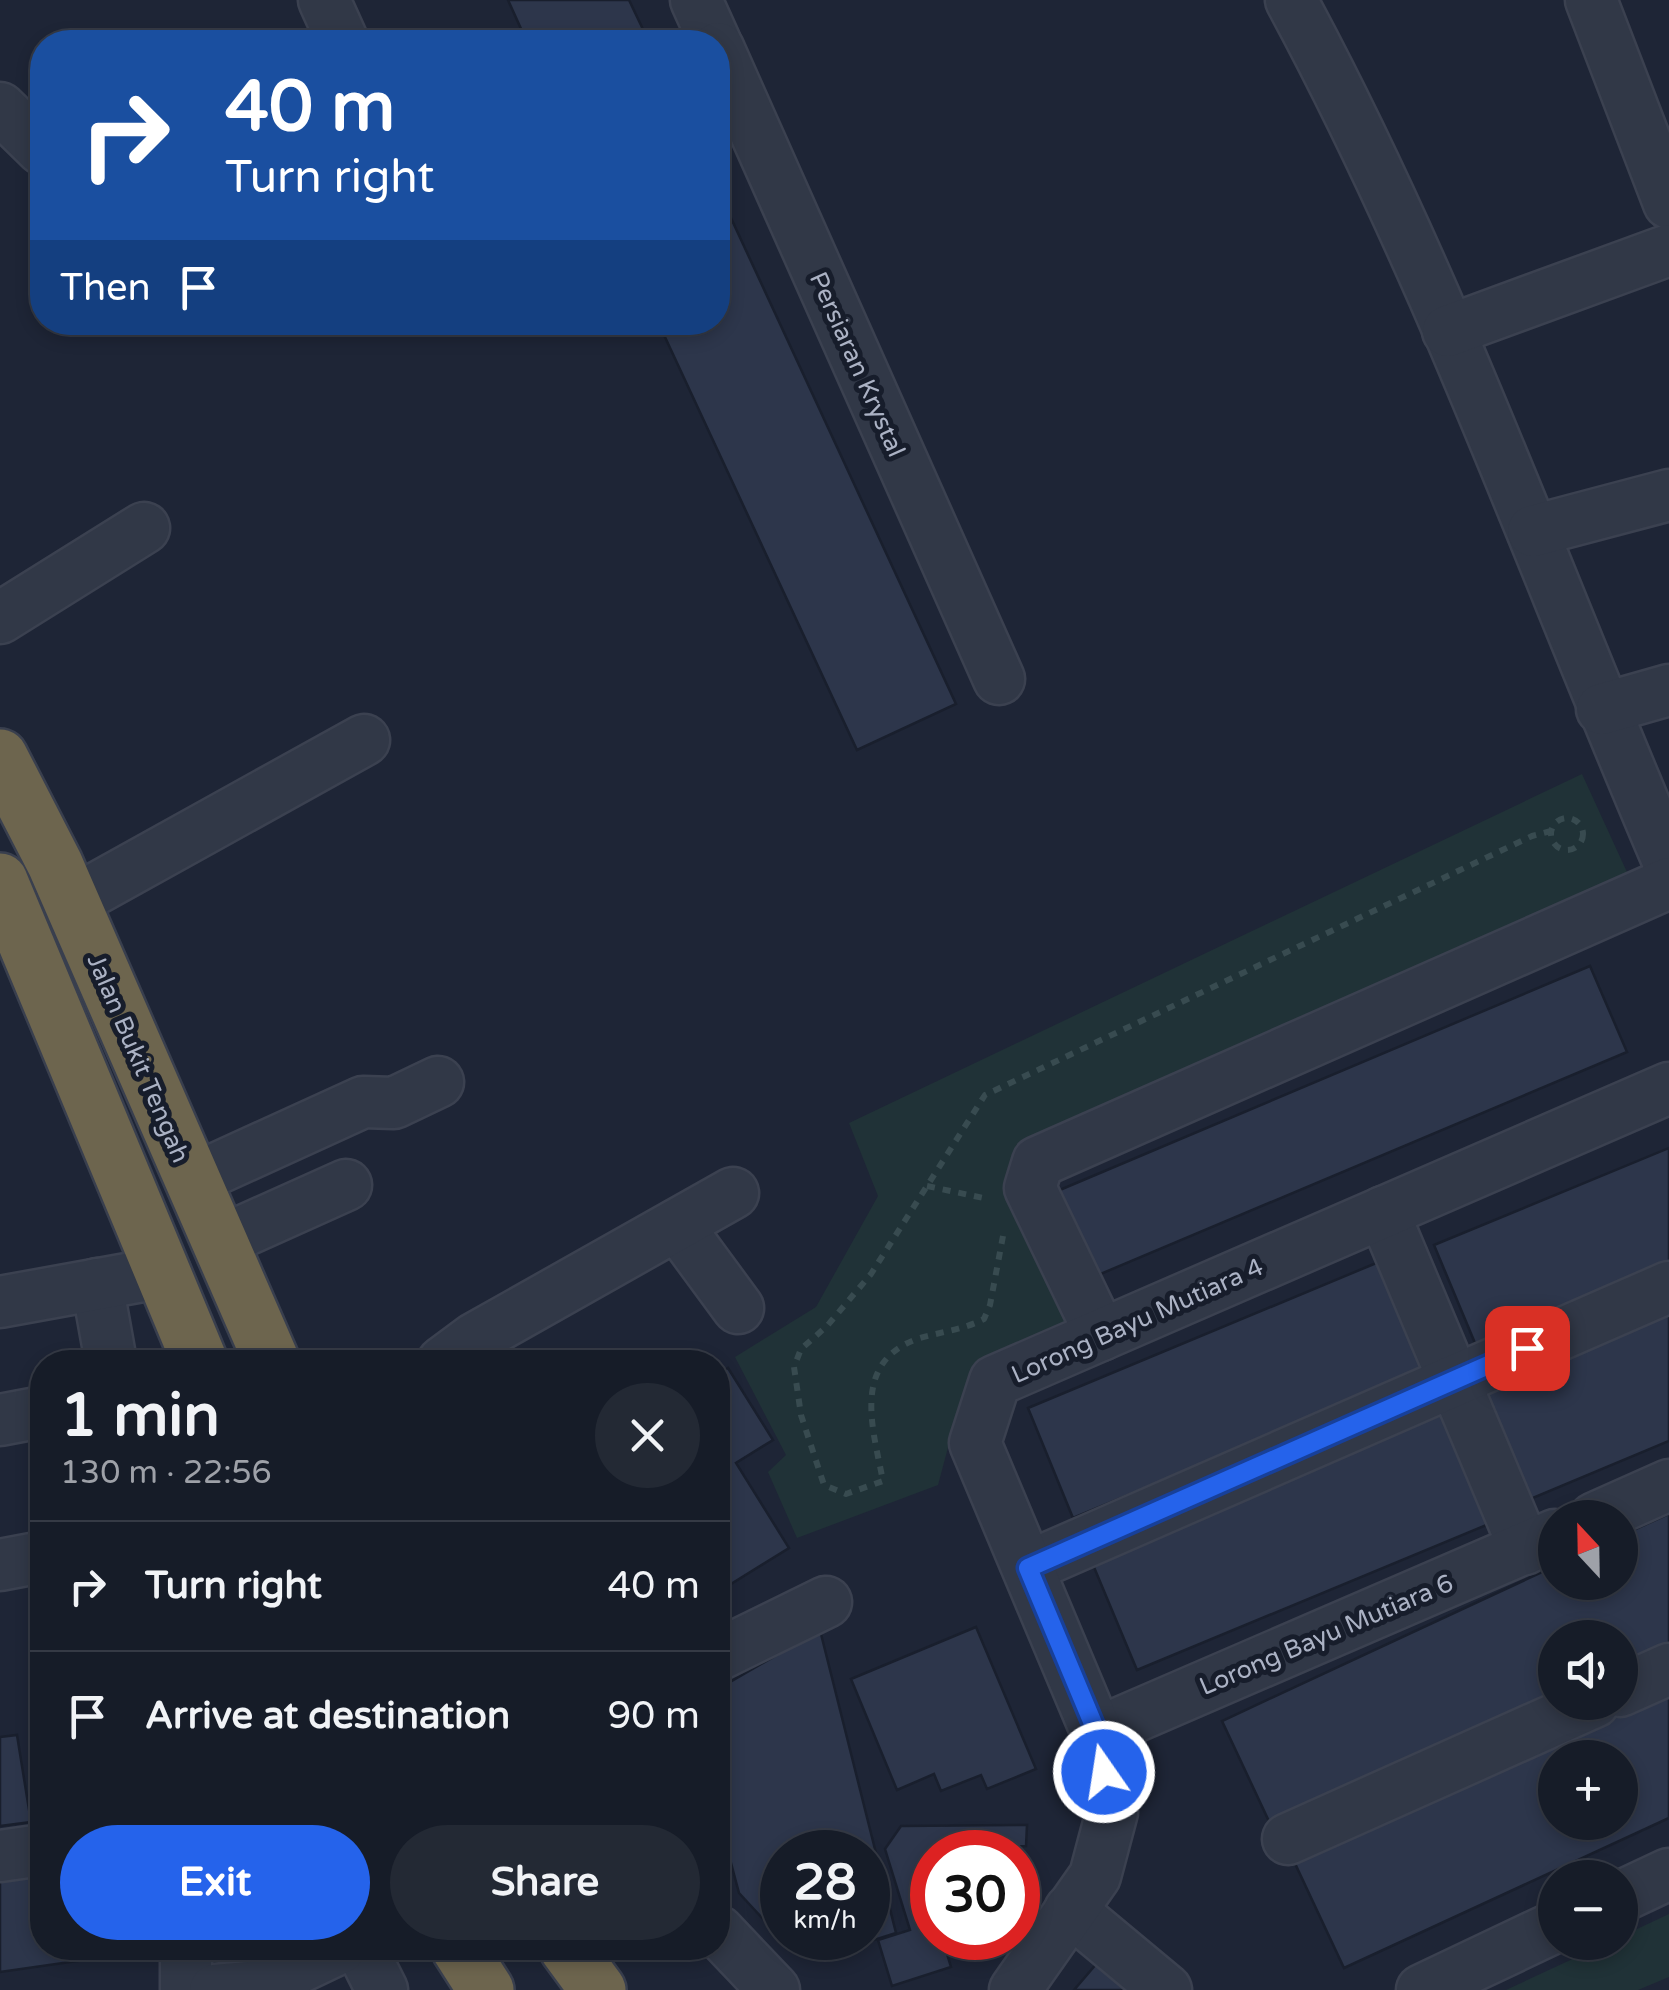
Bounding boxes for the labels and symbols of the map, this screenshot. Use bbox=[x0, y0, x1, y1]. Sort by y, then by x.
street label: Persiaran Krystal bbox=[803, 267, 911, 462]
street label: Jalan Bukit Tengah bbox=[81, 949, 196, 1167]
street label: Lorong Bayu Mutiara 4 bbox=[1007, 1252, 1268, 1390]
pin bbox=[1485, 1306, 1570, 1391]
north arrow bbox=[1538, 1500, 1638, 1600]
street label: Lorong Bayu Mutiara 6 bbox=[1195, 1568, 1458, 1702]
position arrow bbox=[1052, 1720, 1156, 1824]
speed limit sign: 30 bbox=[910, 1830, 1040, 1960]

